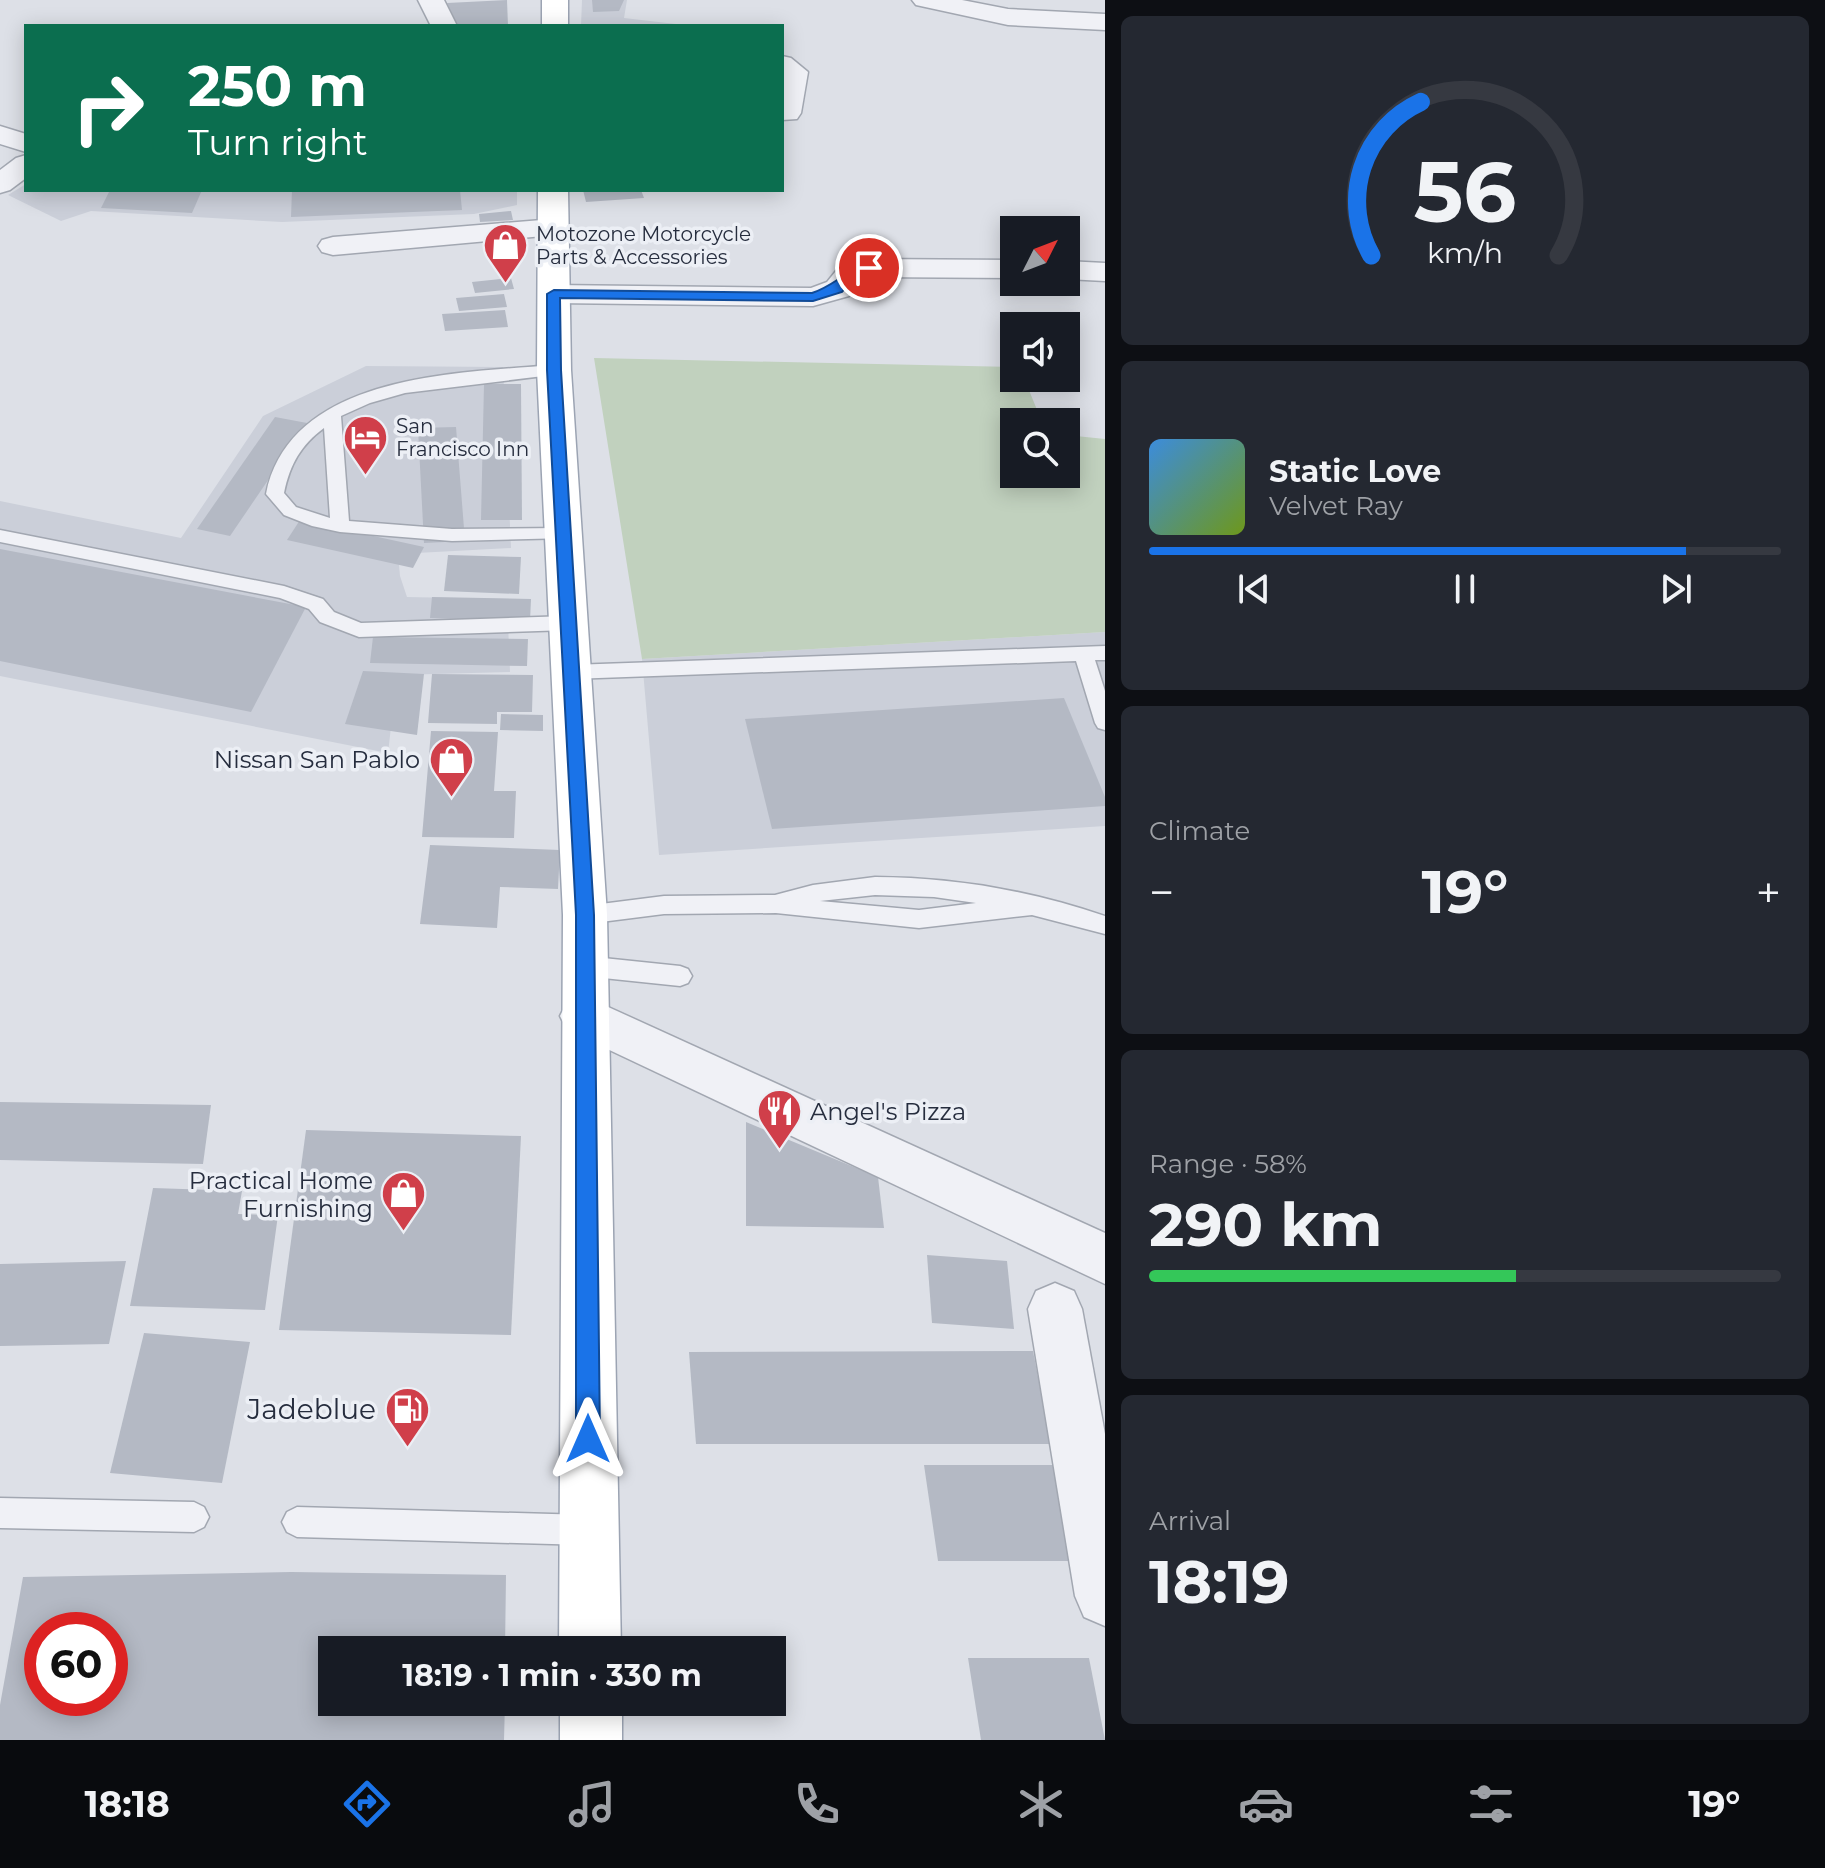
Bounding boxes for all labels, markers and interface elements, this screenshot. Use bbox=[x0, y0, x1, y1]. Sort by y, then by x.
text: 250 m bbox=[188, 52, 367, 120]
icon: right bbox=[56, 56, 160, 160]
text: Turn right bbox=[188, 120, 368, 164]
text: 56 bbox=[1414, 141, 1516, 243]
north arrow bbox=[1000, 216, 1080, 296]
map controls bbox=[1000, 216, 1080, 488]
shop icon: Motozone Motorcycle Parts & Accessories bbox=[481, 221, 529, 284]
place label: Motozone Motorcycle Parts & Accessories bbox=[536, 222, 751, 269]
pin bbox=[835, 234, 903, 302]
text: km/h bbox=[1427, 236, 1503, 271]
icon: arrive bbox=[847, 246, 891, 290]
button: sound bbox=[1000, 312, 1080, 392]
button: search bbox=[1000, 408, 1080, 488]
hotel icon: San Francisco Inn bbox=[341, 414, 389, 477]
place label: San Francisco Inn bbox=[396, 414, 529, 461]
text: Static Love bbox=[1269, 453, 1441, 490]
text: Velvet Ray bbox=[1269, 490, 1403, 522]
icon: previous bbox=[1232, 567, 1276, 611]
icon: pause bbox=[1443, 567, 1487, 611]
icon: next bbox=[1654, 567, 1698, 611]
shop icon: Nissan San Pablo bbox=[427, 735, 475, 798]
place label: Nissan San Pablo bbox=[214, 745, 420, 774]
text: Climate bbox=[1149, 815, 1250, 847]
text: 19° bbox=[1422, 855, 1508, 928]
text: − bbox=[1149, 865, 1174, 919]
text: + bbox=[1756, 865, 1781, 919]
restaurant icon: Angel's Pizza bbox=[755, 1087, 803, 1150]
place label: Angel's Pizza bbox=[810, 1097, 966, 1126]
text: Range · 58% bbox=[1149, 1148, 1307, 1180]
place label: Practical Home Furnishing bbox=[189, 1166, 373, 1223]
shop icon: Practical Home Furnishing bbox=[380, 1170, 428, 1233]
text: 290 km bbox=[1149, 1188, 1382, 1261]
fuel station icon: Jadeblue bbox=[383, 1385, 431, 1448]
place label: Jadeblue bbox=[246, 1392, 376, 1426]
position arrow bbox=[546, 1397, 630, 1481]
text: Arrival bbox=[1149, 1505, 1231, 1537]
text: 18:19 bbox=[1149, 1545, 1290, 1618]
speed limit sign: 60 bbox=[24, 1612, 128, 1716]
text: 18:19 · 1 min · 330 m bbox=[402, 1657, 702, 1694]
icon: directions bbox=[339, 1776, 395, 1832]
icon: music bbox=[564, 1776, 620, 1832]
icon: phone bbox=[789, 1776, 845, 1832]
icon: climate bbox=[1013, 1776, 1069, 1832]
icon: car bbox=[1238, 1776, 1294, 1832]
icon: filters bbox=[1463, 1776, 1519, 1832]
text: 18:18 bbox=[84, 1782, 170, 1826]
text: 19° bbox=[1688, 1782, 1740, 1826]

